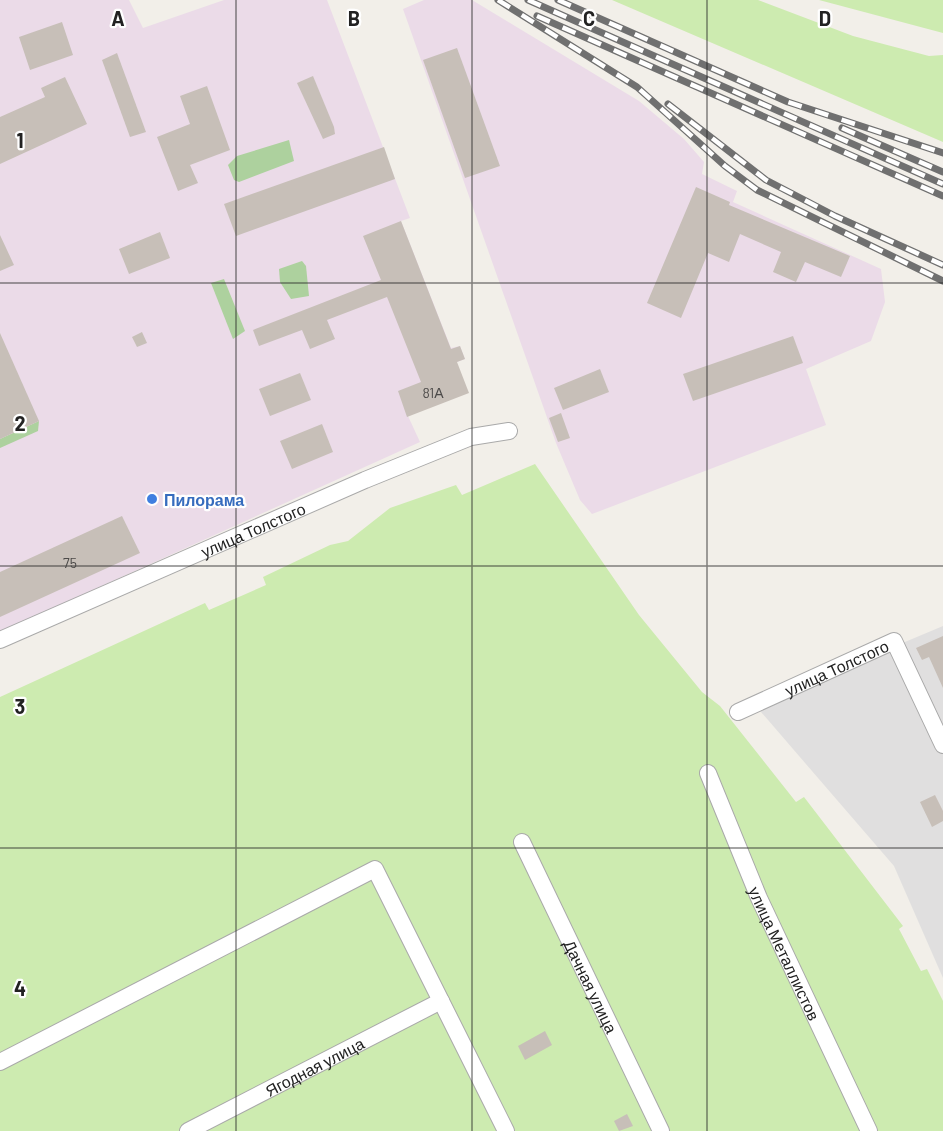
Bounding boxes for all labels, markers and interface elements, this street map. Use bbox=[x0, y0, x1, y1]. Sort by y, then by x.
text: A bbox=[111, 6, 125, 30]
text: B bbox=[348, 6, 360, 30]
text: C bbox=[583, 6, 595, 30]
text: D bbox=[819, 6, 831, 30]
text: 1 bbox=[16, 128, 24, 152]
house number: 81А bbox=[422, 384, 444, 401]
text: 2 bbox=[14, 411, 26, 435]
place label: Пилорама bbox=[164, 490, 244, 509]
marker: Пилорама bbox=[145, 492, 159, 506]
street label: улица Толстого bbox=[198, 498, 308, 560]
house number: 75 bbox=[63, 554, 77, 571]
street label: улица Толстого bbox=[781, 635, 891, 699]
text: 3 bbox=[15, 694, 25, 718]
street label: улица Металлистов bbox=[746, 884, 825, 1023]
street label: Дачная улица bbox=[561, 936, 622, 1036]
text: 4 bbox=[14, 976, 26, 1000]
street label: Ягодная улица bbox=[262, 1033, 367, 1099]

